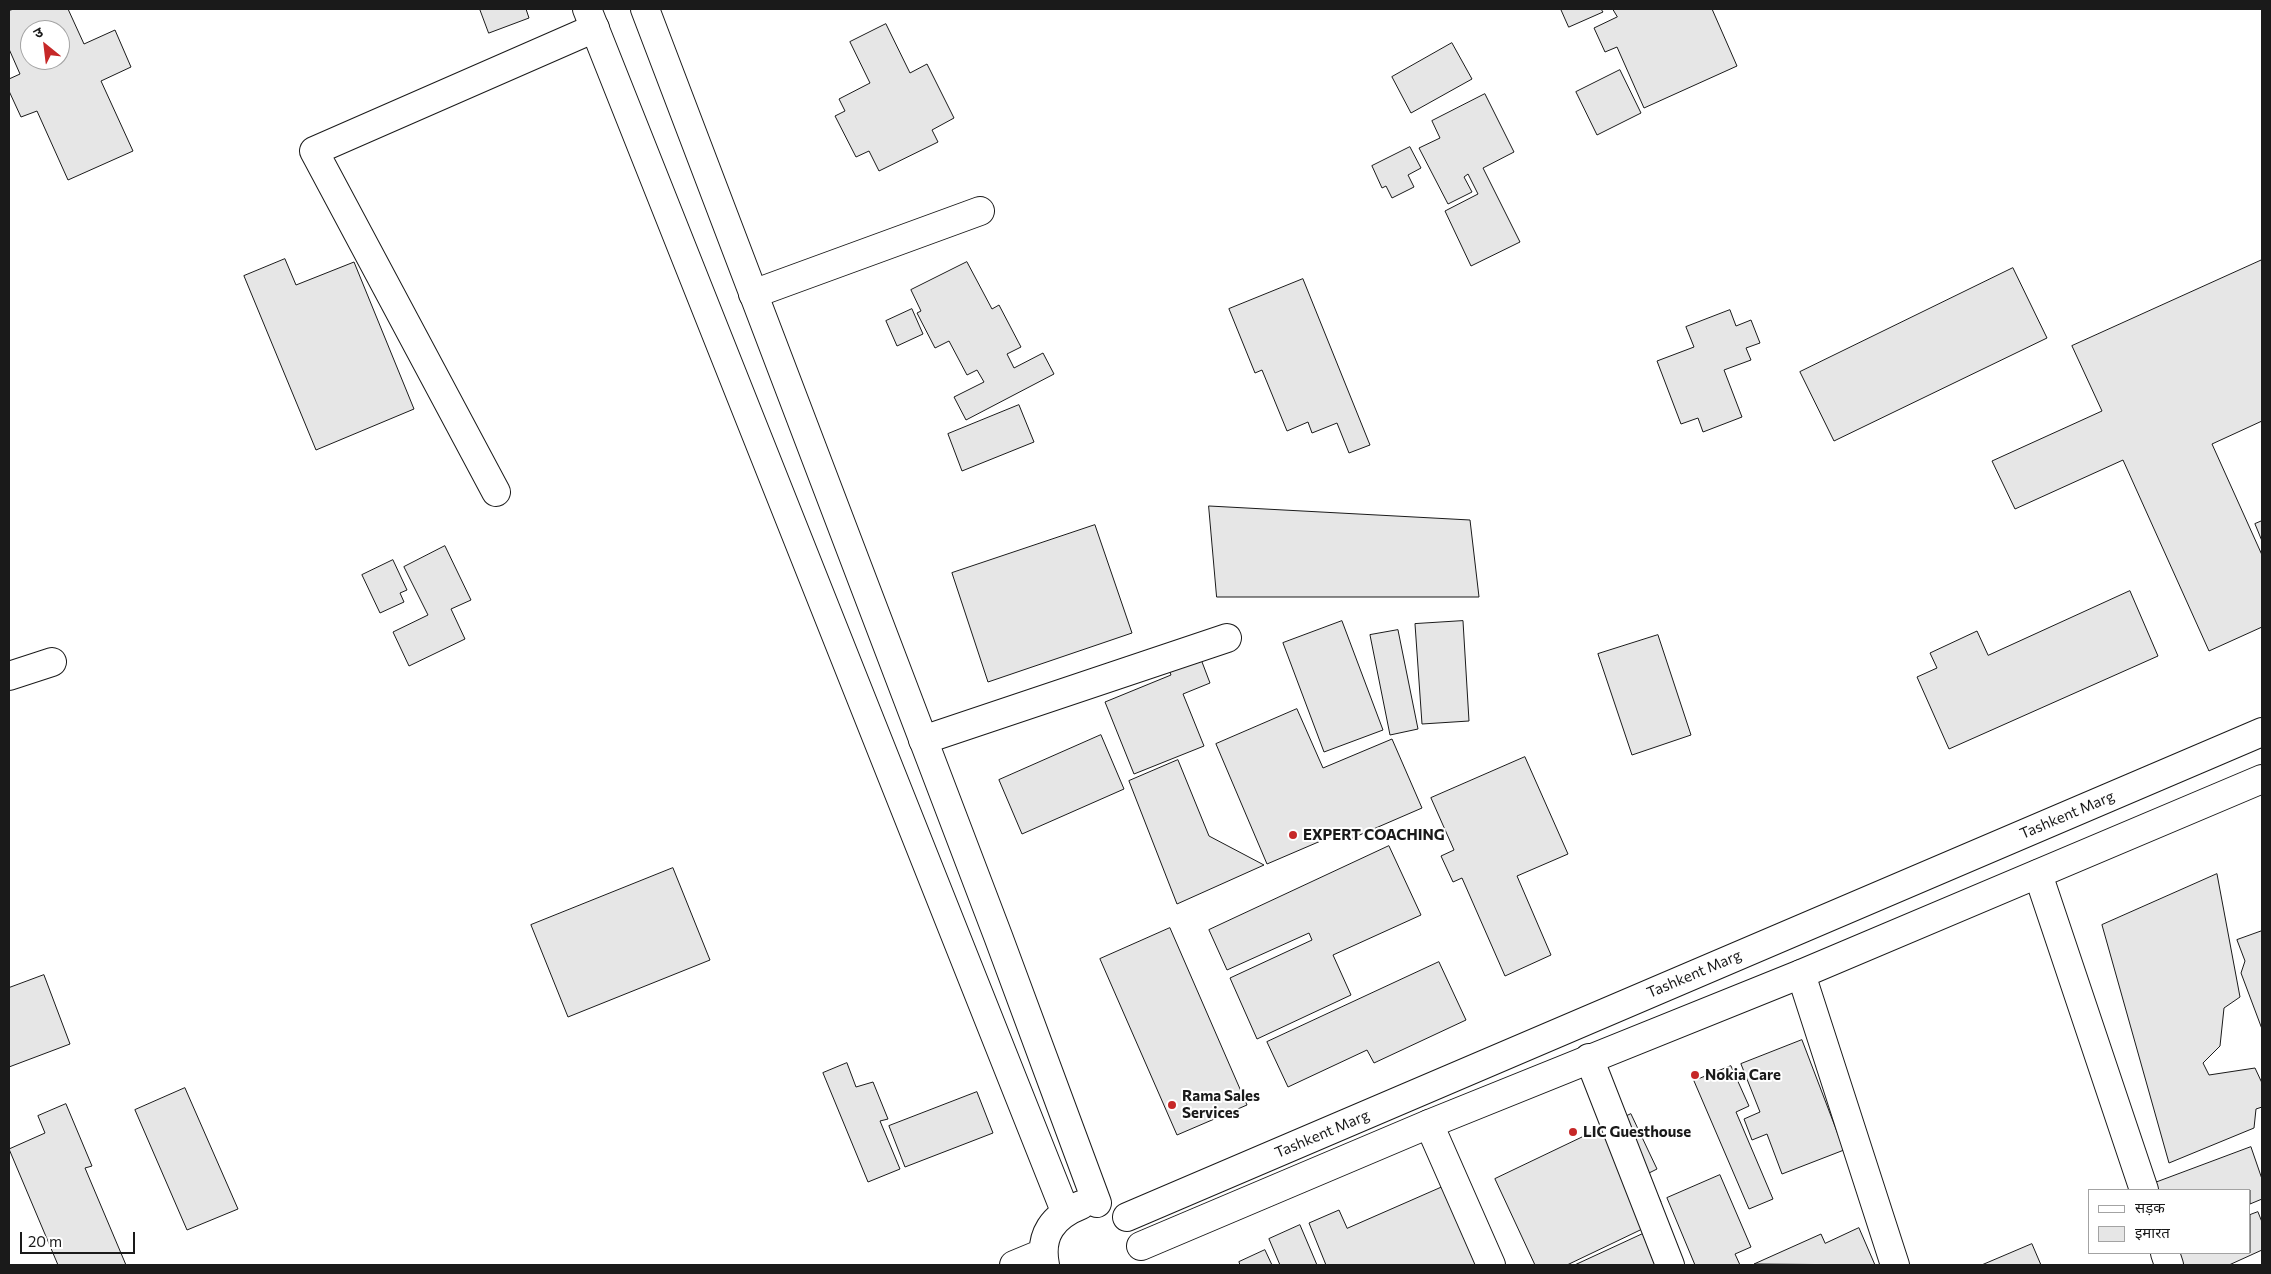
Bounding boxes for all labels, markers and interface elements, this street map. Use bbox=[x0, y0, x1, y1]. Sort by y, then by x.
north arrow bbox=[20, 20, 70, 70]
text: उ bbox=[30, 23, 46, 42]
street label: Tashkent Marg bbox=[2017, 787, 2117, 843]
place label: EXPERT COACHING bbox=[1303, 826, 1445, 844]
marker: EXPERT COACHING bbox=[1287, 829, 1299, 841]
street label: Tashkent Marg bbox=[1644, 946, 1744, 1002]
place label: Nokia Care bbox=[1705, 1066, 1781, 1084]
marker: Nokia Care bbox=[1689, 1069, 1701, 1081]
place label: Rama Sales Services bbox=[1182, 1087, 1260, 1122]
marker: Rama Sales Services bbox=[1166, 1099, 1178, 1111]
street label: Tashkent Marg bbox=[1272, 1106, 1372, 1162]
place label: LIC Guesthouse bbox=[1583, 1123, 1691, 1141]
marker: LIC Guesthouse bbox=[1567, 1126, 1579, 1138]
legend bbox=[2088, 1189, 2251, 1254]
text: सड़क bbox=[2135, 1198, 2165, 1216]
scale bar bbox=[22, 1222, 138, 1254]
text: इमारत bbox=[2135, 1223, 2170, 1241]
text: 20 m bbox=[28, 1232, 62, 1250]

